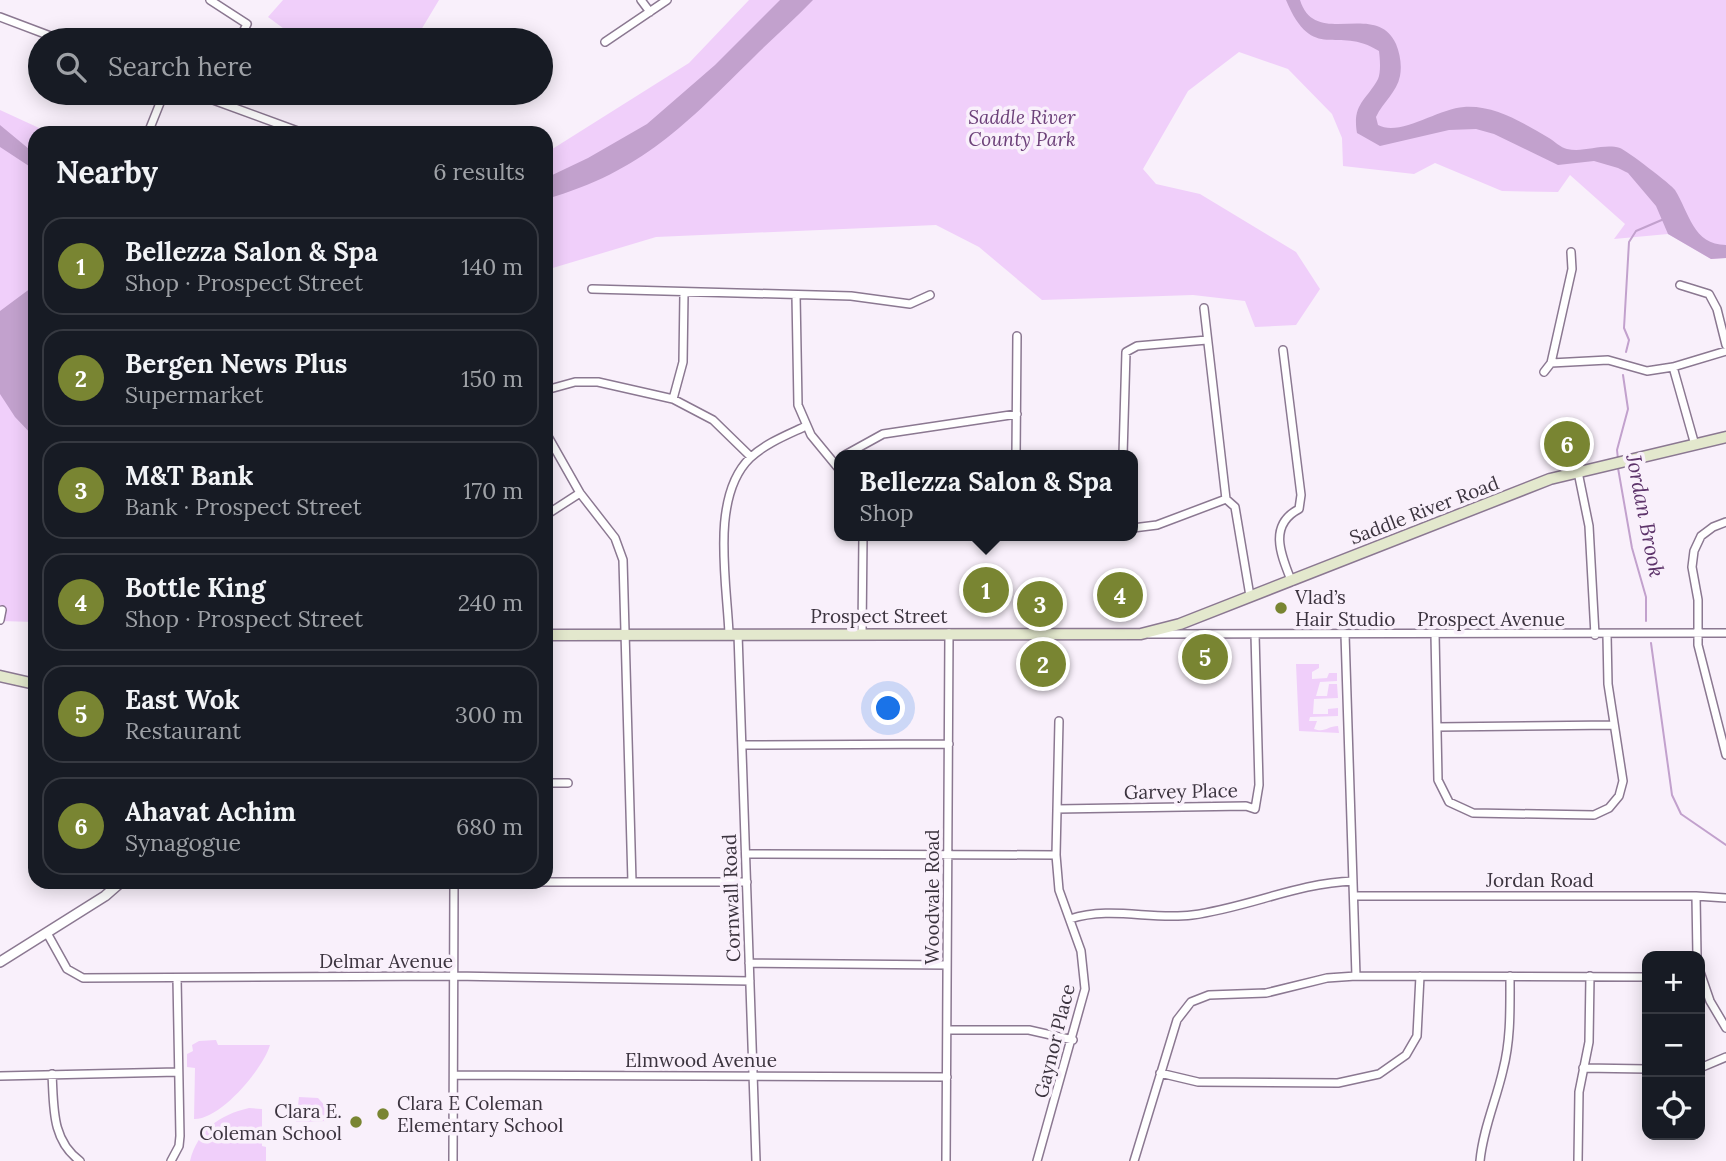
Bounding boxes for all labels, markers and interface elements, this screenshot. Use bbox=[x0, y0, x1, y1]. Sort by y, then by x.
search box bbox=[28, 28, 553, 105]
icon: search bbox=[52, 48, 90, 86]
text: Search here bbox=[108, 50, 252, 83]
park label: Saddle River County Park bbox=[968, 105, 1076, 151]
text: Nearby bbox=[56, 153, 158, 191]
text: 6 results bbox=[433, 157, 525, 186]
text: Bellezza Salon & Spa bbox=[125, 235, 378, 268]
text: 1 bbox=[76, 252, 86, 281]
text: 140 m bbox=[461, 252, 523, 281]
text: Shop · Prospect Street bbox=[125, 268, 363, 297]
text: Bergen News Plus bbox=[125, 347, 347, 380]
text: 2 bbox=[75, 364, 87, 393]
text: 150 m bbox=[461, 364, 523, 393]
text: Supermarket bbox=[125, 380, 263, 409]
pin: 6 bbox=[1544, 418, 1590, 470]
popup bbox=[834, 450, 1138, 541]
water label: Jordan Brook bbox=[1620, 451, 1671, 580]
text: M&T Bank bbox=[125, 459, 253, 492]
text: Bellezza Salon & Spa bbox=[860, 465, 1112, 498]
street label: Saddle River Road bbox=[1346, 470, 1502, 550]
text: 3 bbox=[75, 476, 87, 505]
text: 170 m bbox=[463, 476, 523, 505]
text: Bank · Prospect Street bbox=[125, 492, 362, 521]
text: Shop bbox=[860, 498, 914, 527]
pin: 1 bbox=[963, 564, 1009, 616]
pin: 4 bbox=[1097, 569, 1143, 621]
text: Bottle King bbox=[125, 571, 265, 604]
pin: 3 bbox=[1017, 578, 1063, 630]
place label: Vlad’s Hair Studio bbox=[1294, 585, 1395, 631]
text: 4 bbox=[75, 588, 87, 617]
text: 240 m bbox=[458, 588, 523, 617]
marker: Vlad’s Hair Studio bbox=[1273, 600, 1289, 616]
text: Shop · Prospect Street bbox=[125, 604, 363, 633]
street label: Prospect Street bbox=[810, 604, 948, 628]
street label: Prospect Avenue bbox=[1417, 607, 1565, 631]
pin: 5 bbox=[1182, 631, 1228, 683]
pin: 2 bbox=[1020, 638, 1066, 690]
text: East Wok bbox=[125, 683, 240, 716]
your location bbox=[871, 691, 905, 725]
text: 5 bbox=[75, 700, 87, 729]
text: 300 m bbox=[455, 700, 523, 729]
text: Restaurant bbox=[125, 716, 241, 745]
street label: Garvey Place bbox=[1124, 778, 1238, 804]
text: Ahavat Achim bbox=[125, 795, 296, 828]
text: 6 bbox=[74, 812, 88, 841]
text: 680 m bbox=[456, 812, 523, 841]
text: Synagogue bbox=[125, 828, 241, 857]
street label: Woodvale Road bbox=[920, 829, 944, 965]
street label: Cornwall Road bbox=[717, 834, 745, 962]
street label: Jordan Road bbox=[1485, 868, 1594, 892]
street label: Delmar Avenue bbox=[319, 949, 453, 973]
map controls bbox=[1642, 951, 1705, 1140]
button: + bbox=[1642, 951, 1705, 1014]
street label: Gaynor Place bbox=[1028, 981, 1080, 1101]
button: − bbox=[1642, 1014, 1705, 1077]
street label: Elmwood Avenue bbox=[625, 1048, 777, 1072]
button: locate bbox=[1642, 1077, 1705, 1140]
place label: Clara E Coleman Elementary School bbox=[397, 1091, 563, 1137]
place label: Clara E. Coleman School bbox=[199, 1099, 342, 1145]
marker: Clara E Coleman Elementary School bbox=[375, 1106, 391, 1122]
marker: Clara E. Coleman School bbox=[348, 1114, 364, 1130]

